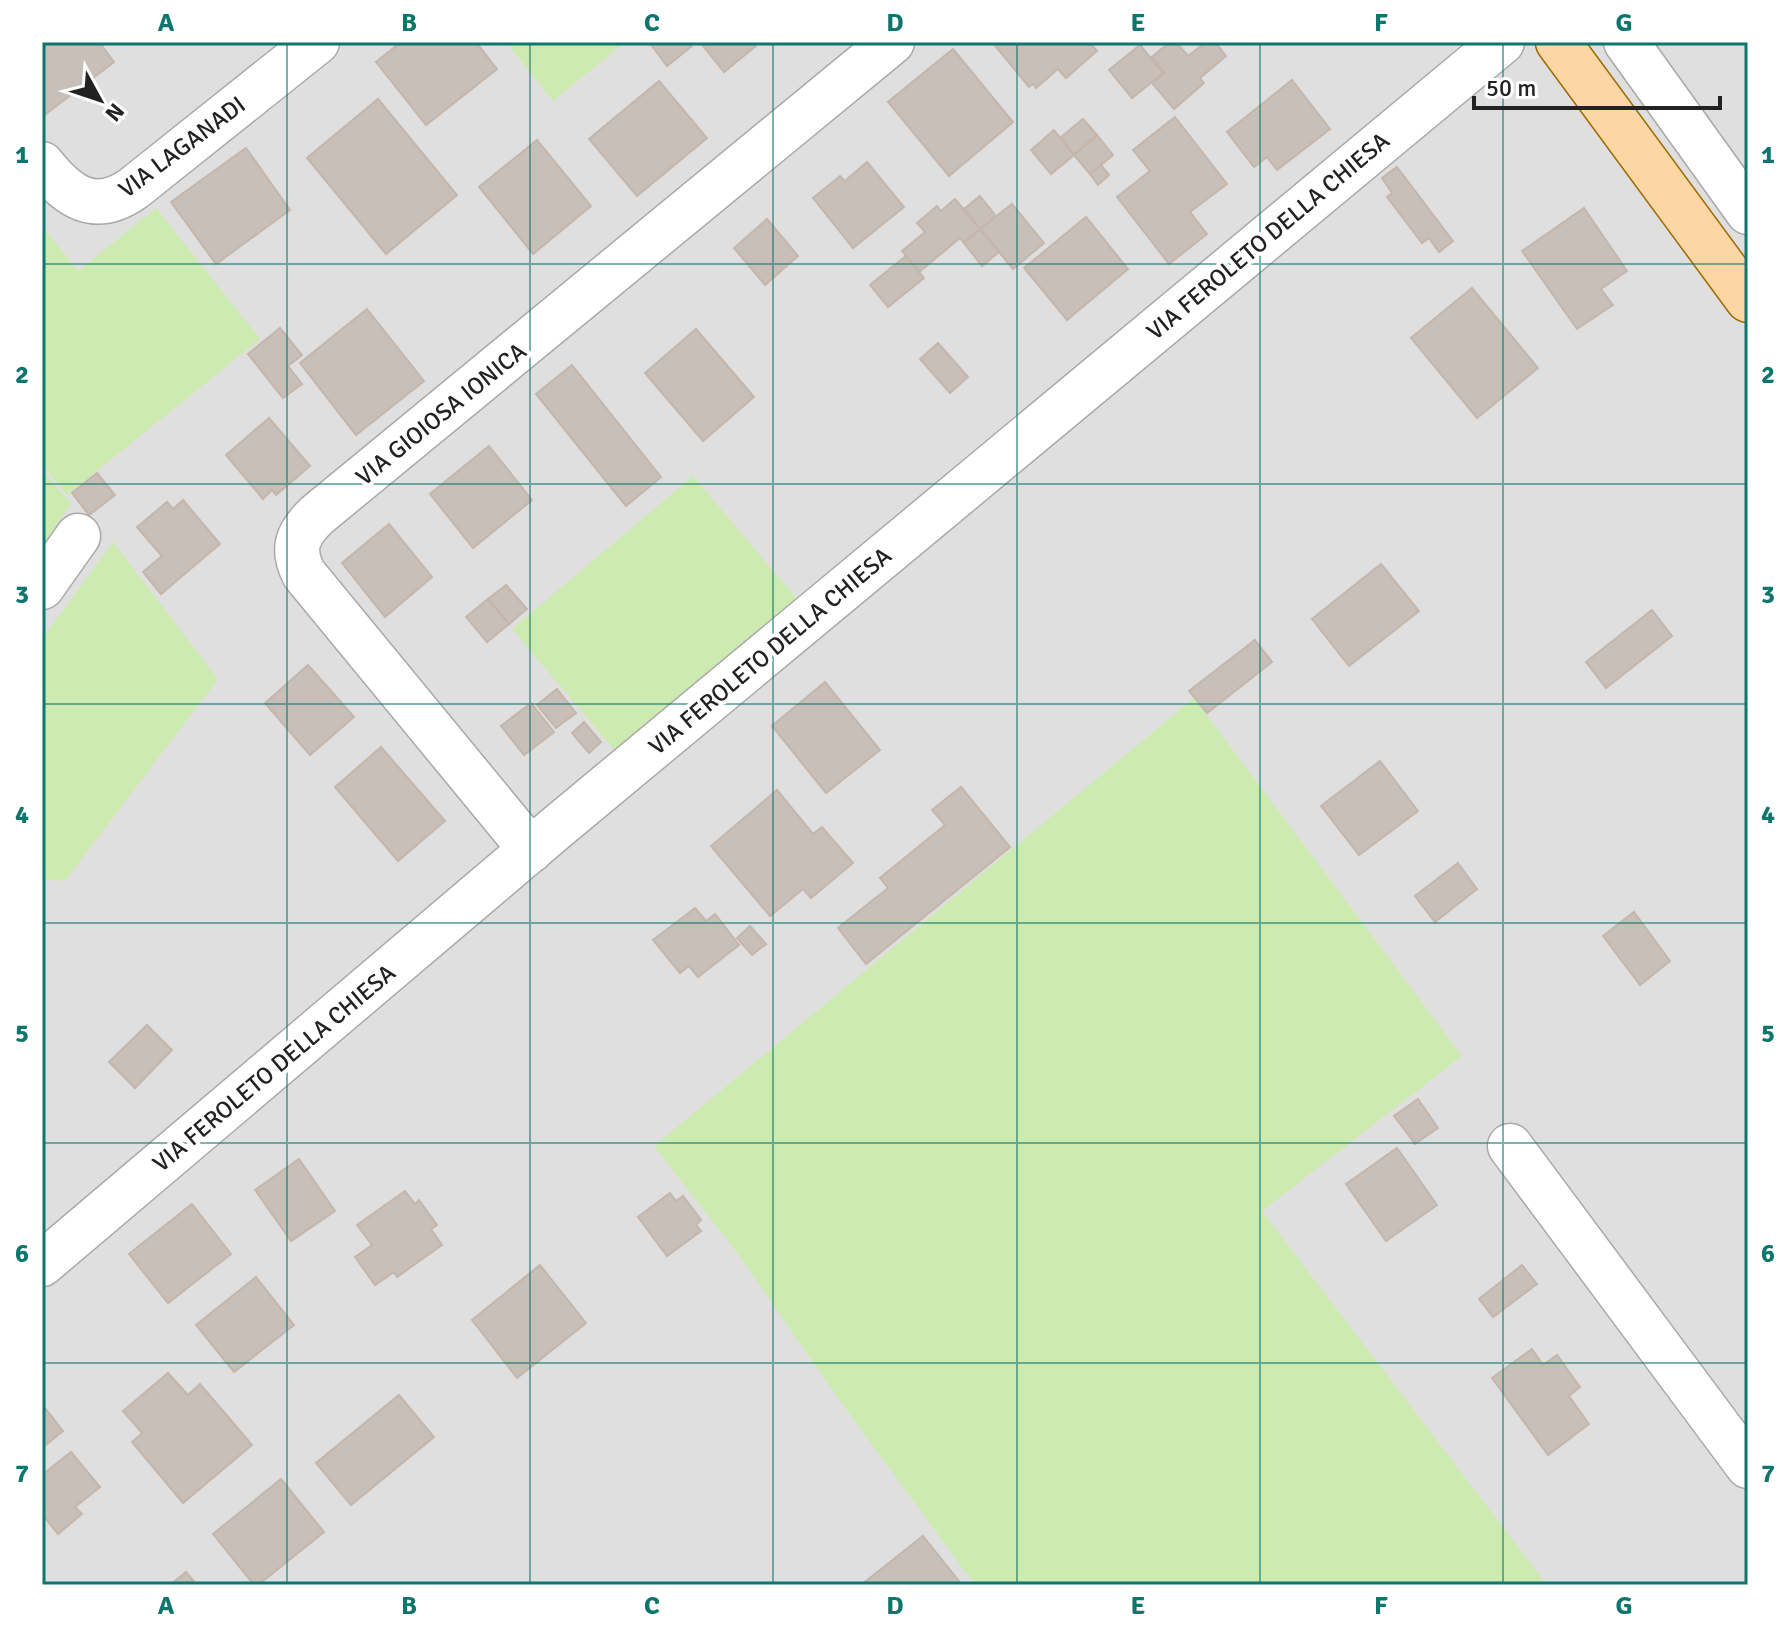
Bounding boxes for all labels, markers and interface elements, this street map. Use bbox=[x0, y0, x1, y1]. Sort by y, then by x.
text: A bbox=[158, 7, 175, 39]
text: B bbox=[401, 7, 417, 39]
text: C bbox=[644, 7, 660, 39]
text: D bbox=[886, 7, 904, 39]
text: E bbox=[1131, 7, 1145, 39]
text: F bbox=[1374, 7, 1388, 39]
text: G bbox=[1615, 7, 1633, 39]
north arrow bbox=[60, 60, 140, 140]
scale bar bbox=[1474, 60, 1720, 110]
text: 50 m bbox=[1486, 73, 1536, 103]
street label: VIA LAGANADI bbox=[113, 90, 251, 204]
street label: VIA FEROLETO DELLA CHIESA bbox=[1140, 125, 1396, 346]
text: 1 bbox=[15, 139, 29, 171]
text: 1 bbox=[1761, 139, 1775, 171]
street label: VIA GIOIOSA IONICA bbox=[350, 336, 532, 492]
text: 2 bbox=[15, 359, 29, 391]
text: 2 bbox=[1761, 359, 1775, 391]
street label: VIA FEROLETO DELLA CHIESA bbox=[642, 540, 898, 761]
text: 3 bbox=[15, 579, 29, 611]
text: 3 bbox=[1761, 579, 1775, 611]
text: 4 bbox=[15, 799, 29, 831]
text: 4 bbox=[1761, 799, 1775, 831]
street label: VIA FEROLETO DELLA CHIESA bbox=[146, 957, 402, 1178]
text: 5 bbox=[15, 1018, 29, 1050]
text: 5 bbox=[1761, 1018, 1775, 1050]
text: 6 bbox=[15, 1238, 29, 1270]
text: 6 bbox=[1761, 1238, 1775, 1270]
text: 7 bbox=[15, 1458, 29, 1490]
text: 7 bbox=[1761, 1458, 1775, 1490]
text: A bbox=[158, 1590, 175, 1622]
text: B bbox=[401, 1590, 417, 1622]
text: C bbox=[644, 1590, 660, 1622]
text: D bbox=[886, 1590, 904, 1622]
text: E bbox=[1131, 1590, 1145, 1622]
text: F bbox=[1374, 1590, 1388, 1622]
text: G bbox=[1615, 1590, 1633, 1622]

